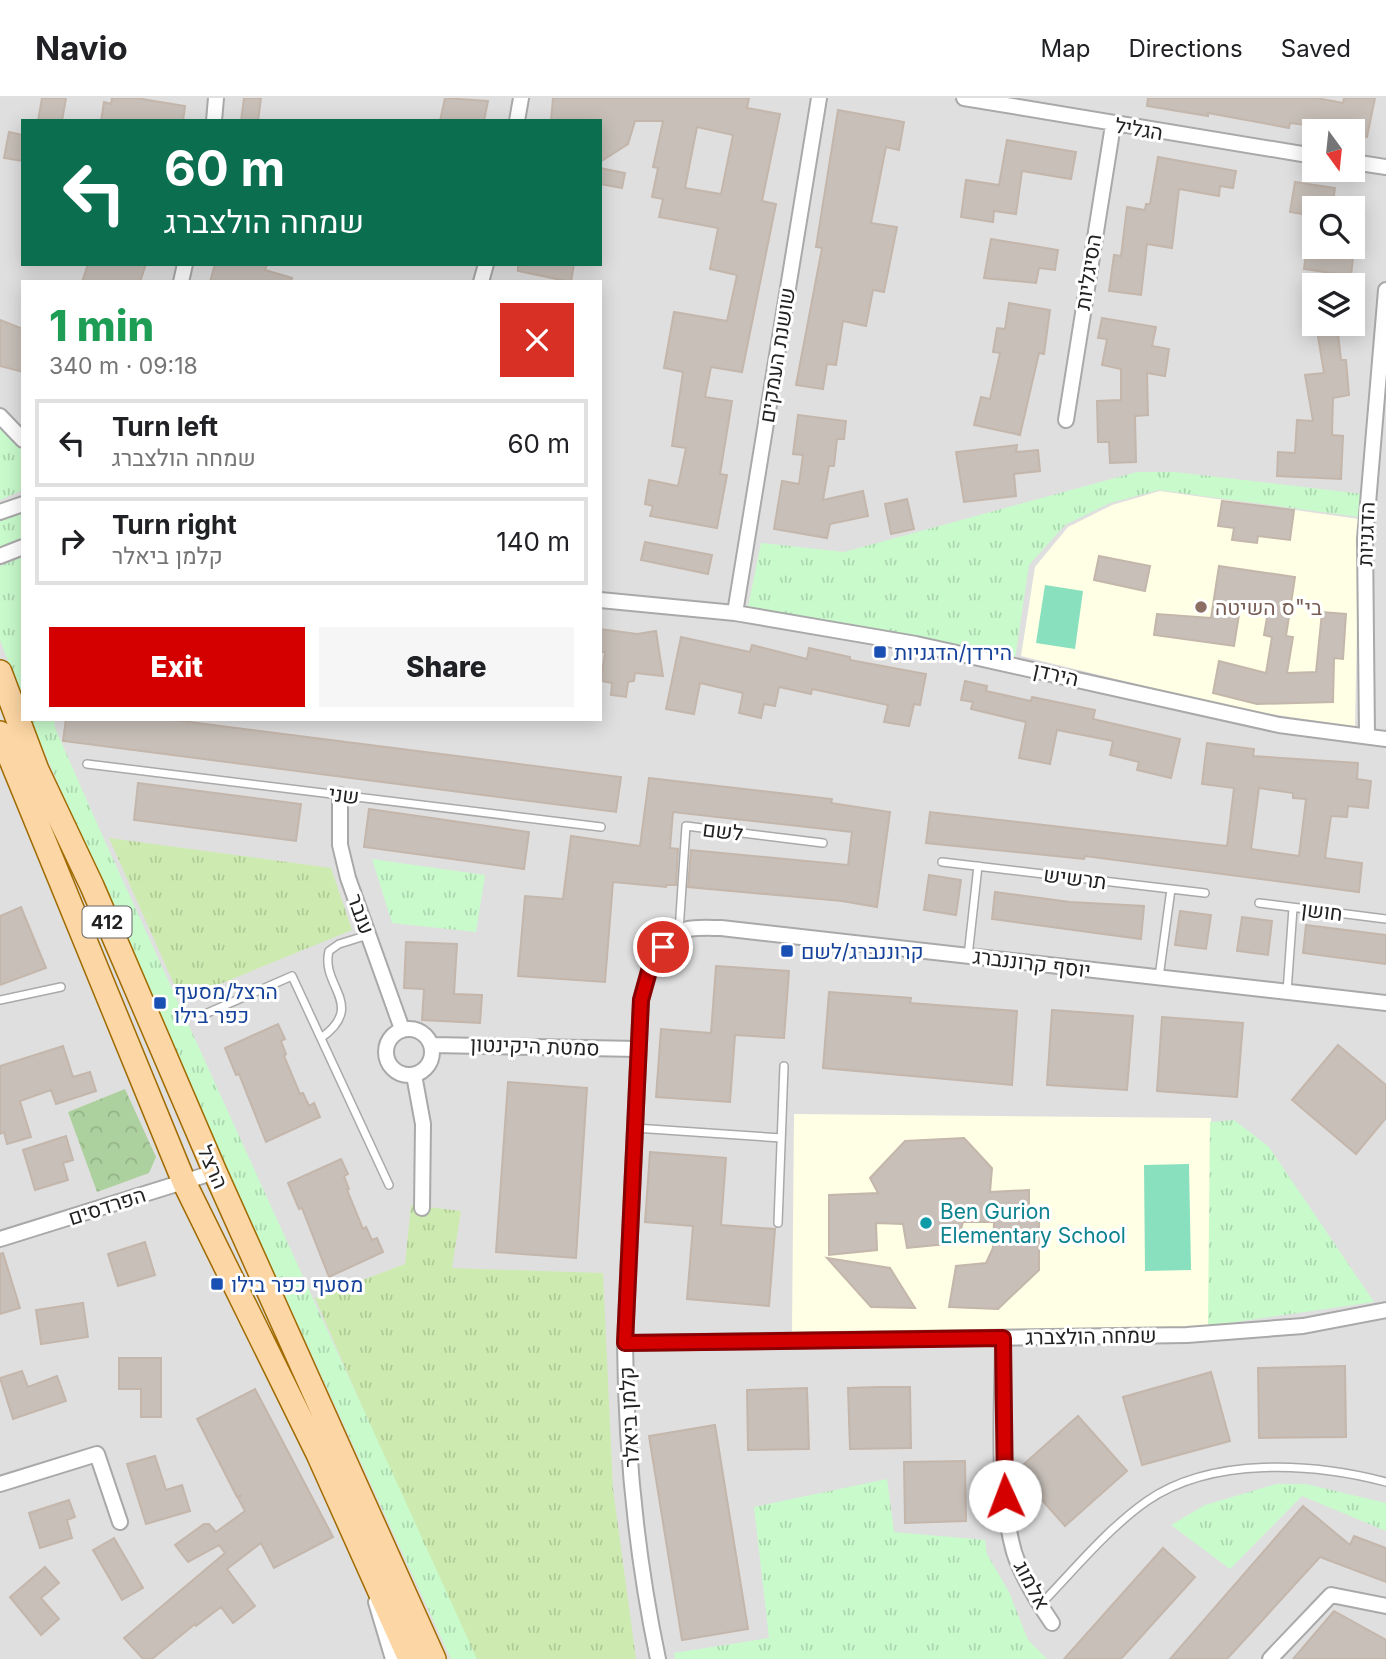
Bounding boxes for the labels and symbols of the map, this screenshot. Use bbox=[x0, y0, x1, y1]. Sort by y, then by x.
street label: הגליל bbox=[1113, 113, 1165, 145]
north arrow bbox=[1302, 119, 1365, 182]
street label: הסיגליות bbox=[1070, 232, 1106, 312]
street label: שושנת העמקים bbox=[754, 286, 800, 424]
street label: הדגניות bbox=[1352, 501, 1380, 567]
place label: בי"ס השיטה bbox=[1215, 595, 1322, 620]
marker: בי"ס השיטה bbox=[1193, 599, 1209, 615]
place label: הירדן/הדגניות bbox=[894, 640, 1012, 665]
marker: הירדן/הדגניות bbox=[872, 644, 888, 660]
street label: הירדן bbox=[1031, 657, 1081, 691]
street label: שני bbox=[327, 781, 361, 809]
street label: לשם bbox=[701, 816, 745, 846]
street label: תרשיש bbox=[1042, 862, 1108, 894]
street label: ענבר bbox=[342, 890, 380, 938]
street label: חושן bbox=[1300, 896, 1344, 926]
road number: 412 bbox=[82, 906, 132, 937]
pin bbox=[633, 917, 693, 977]
place label: קרוננברג/לשם bbox=[801, 939, 924, 964]
marker: קרוננברג/לשם bbox=[779, 943, 795, 959]
street label: יוסף קרוננברג bbox=[972, 943, 1092, 983]
place label: הרצל/מסעף כפר בילו bbox=[174, 979, 278, 1028]
marker: הרצל/מסעף כפר בילו bbox=[152, 995, 168, 1011]
street label: סמטת היקינטון bbox=[470, 1031, 600, 1061]
street label: הרצל bbox=[192, 1141, 234, 1193]
street label: הפרדסים bbox=[65, 1182, 149, 1230]
place label: Ben Gurion Elementary School bbox=[940, 1199, 1126, 1248]
marker: Ben Gurion Elementary School bbox=[918, 1215, 934, 1231]
place label: מסעף כפר בילו bbox=[231, 1272, 363, 1297]
marker: מסעף כפר בילו bbox=[209, 1276, 225, 1292]
street label: שמחה הולצברג bbox=[1025, 1322, 1157, 1350]
street label: קלמן ביאלר bbox=[614, 1366, 644, 1468]
position arrow bbox=[968, 1459, 1042, 1533]
street label: אלמוג bbox=[1009, 1556, 1055, 1614]

